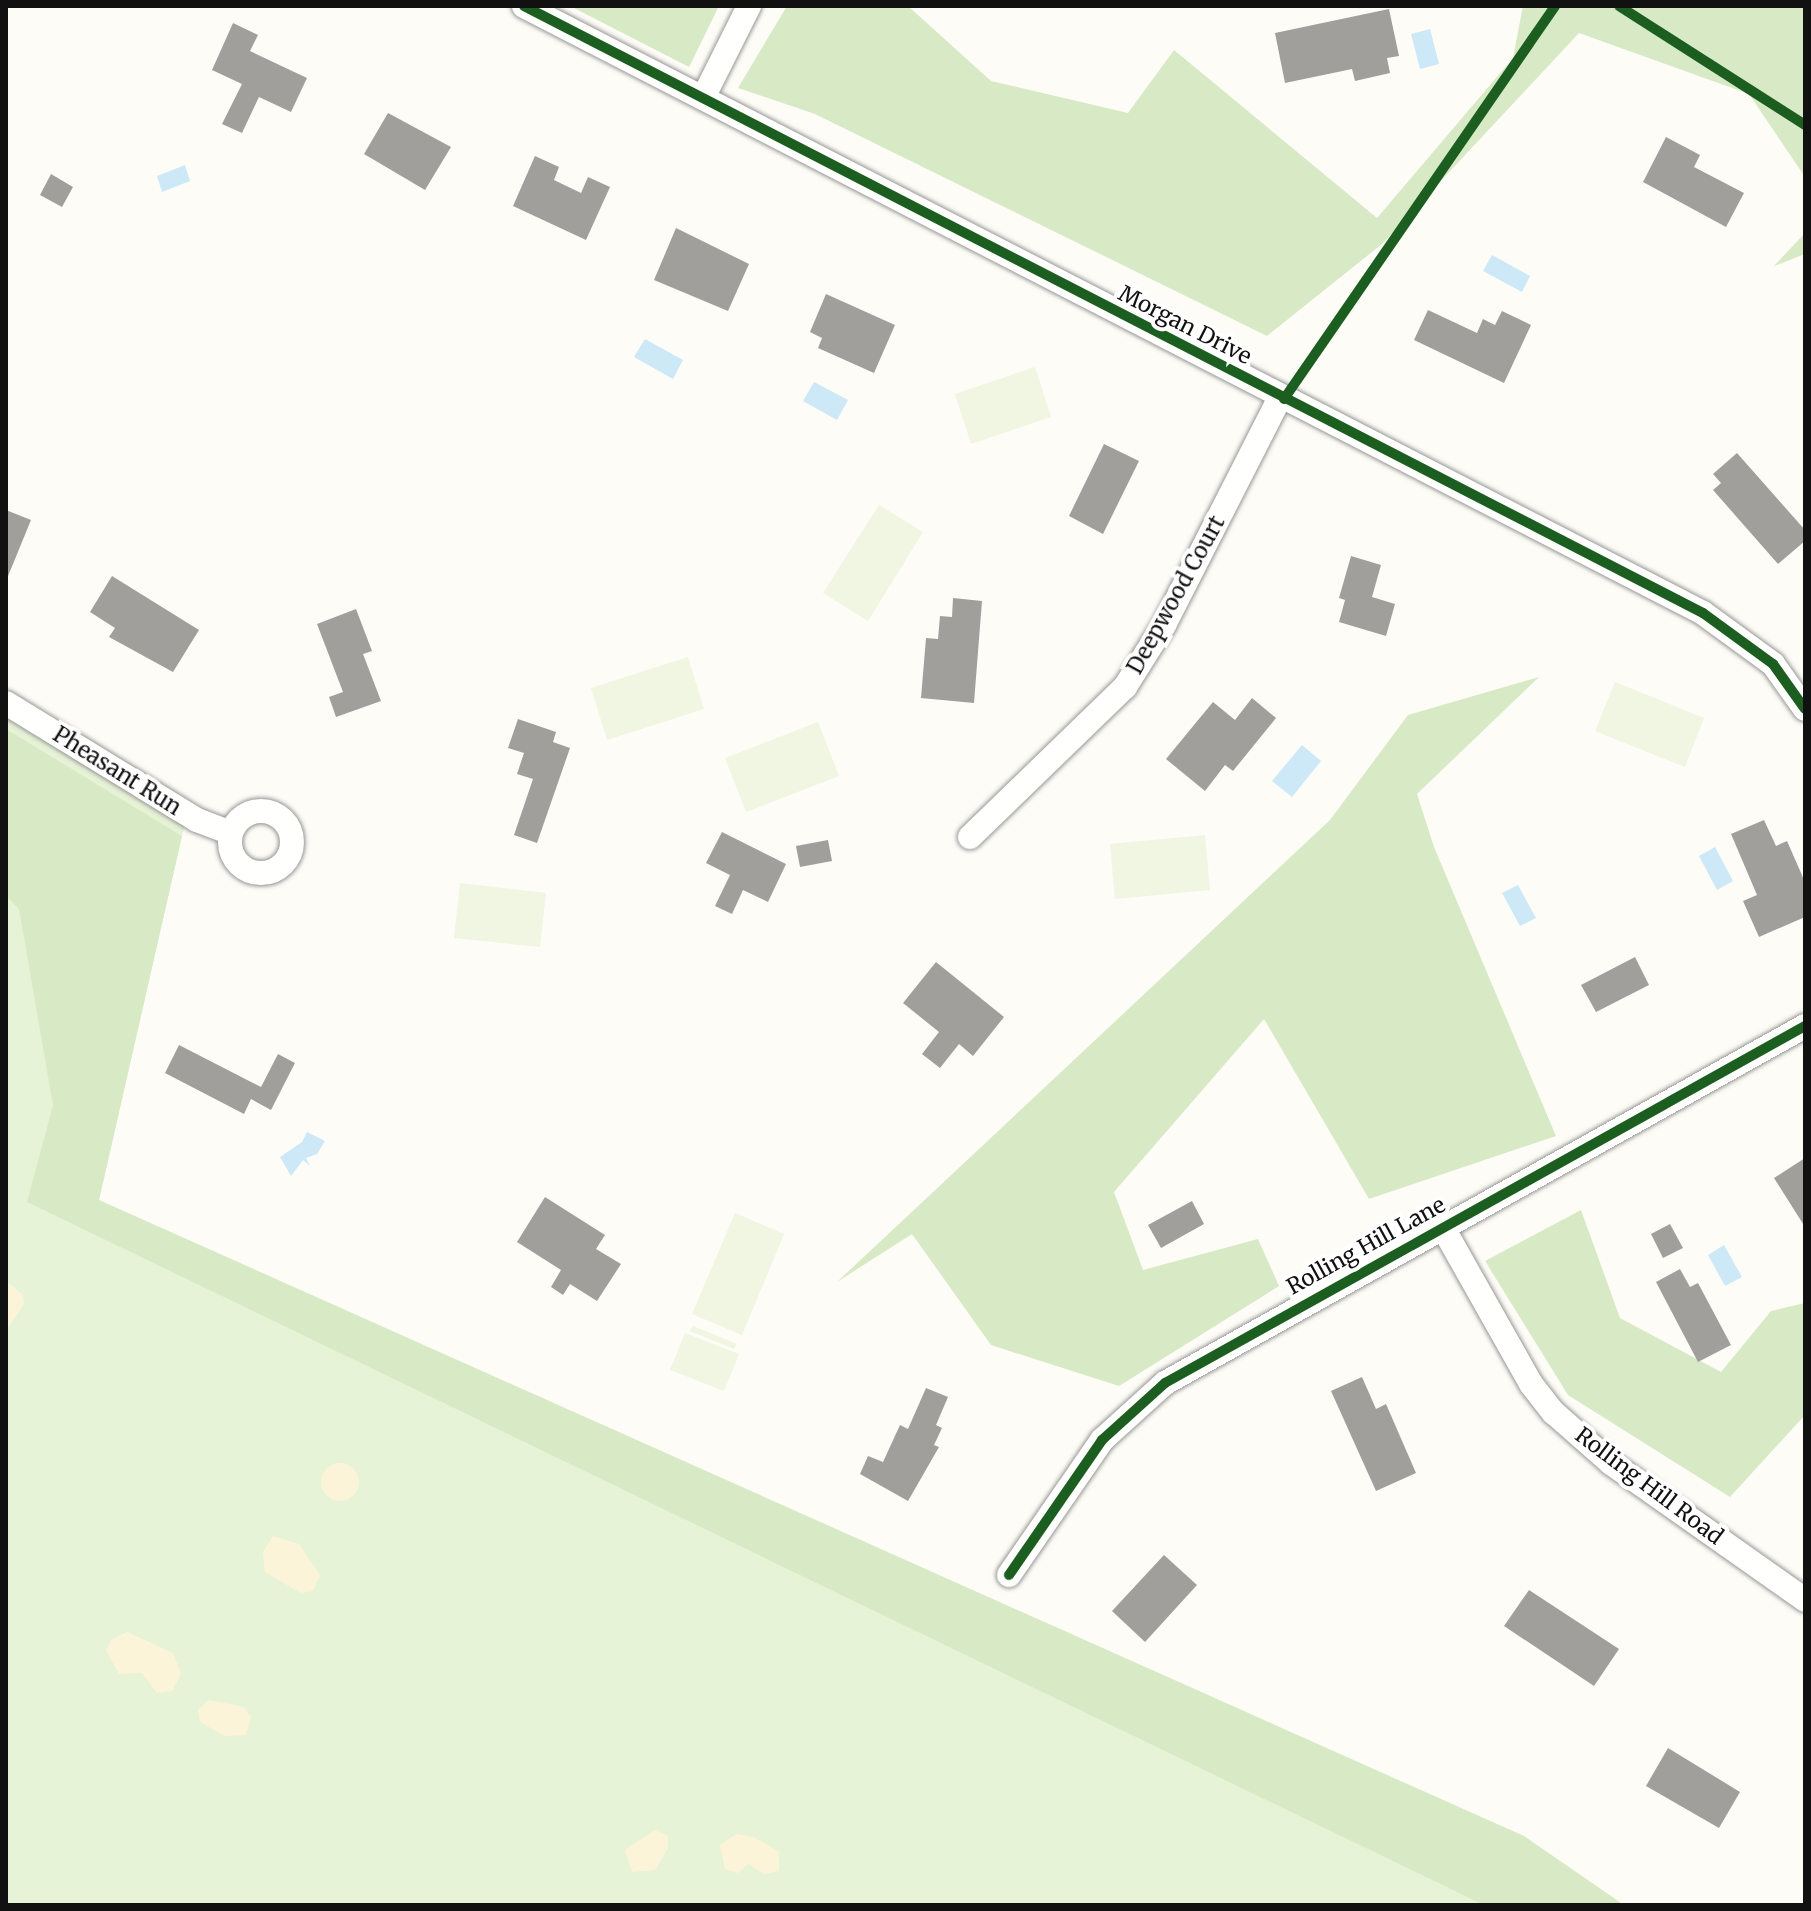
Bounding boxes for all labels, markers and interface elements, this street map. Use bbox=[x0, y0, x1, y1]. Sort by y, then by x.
street label: Morgan Drive bbox=[1114, 280, 1256, 370]
street label: Deepwood Court bbox=[1122, 511, 1230, 679]
street label: Pheasant Run bbox=[48, 721, 186, 821]
street label: Rolling Hill Lane bbox=[1282, 1192, 1450, 1300]
street label: Rolling Hill Road bbox=[1570, 1422, 1728, 1550]

